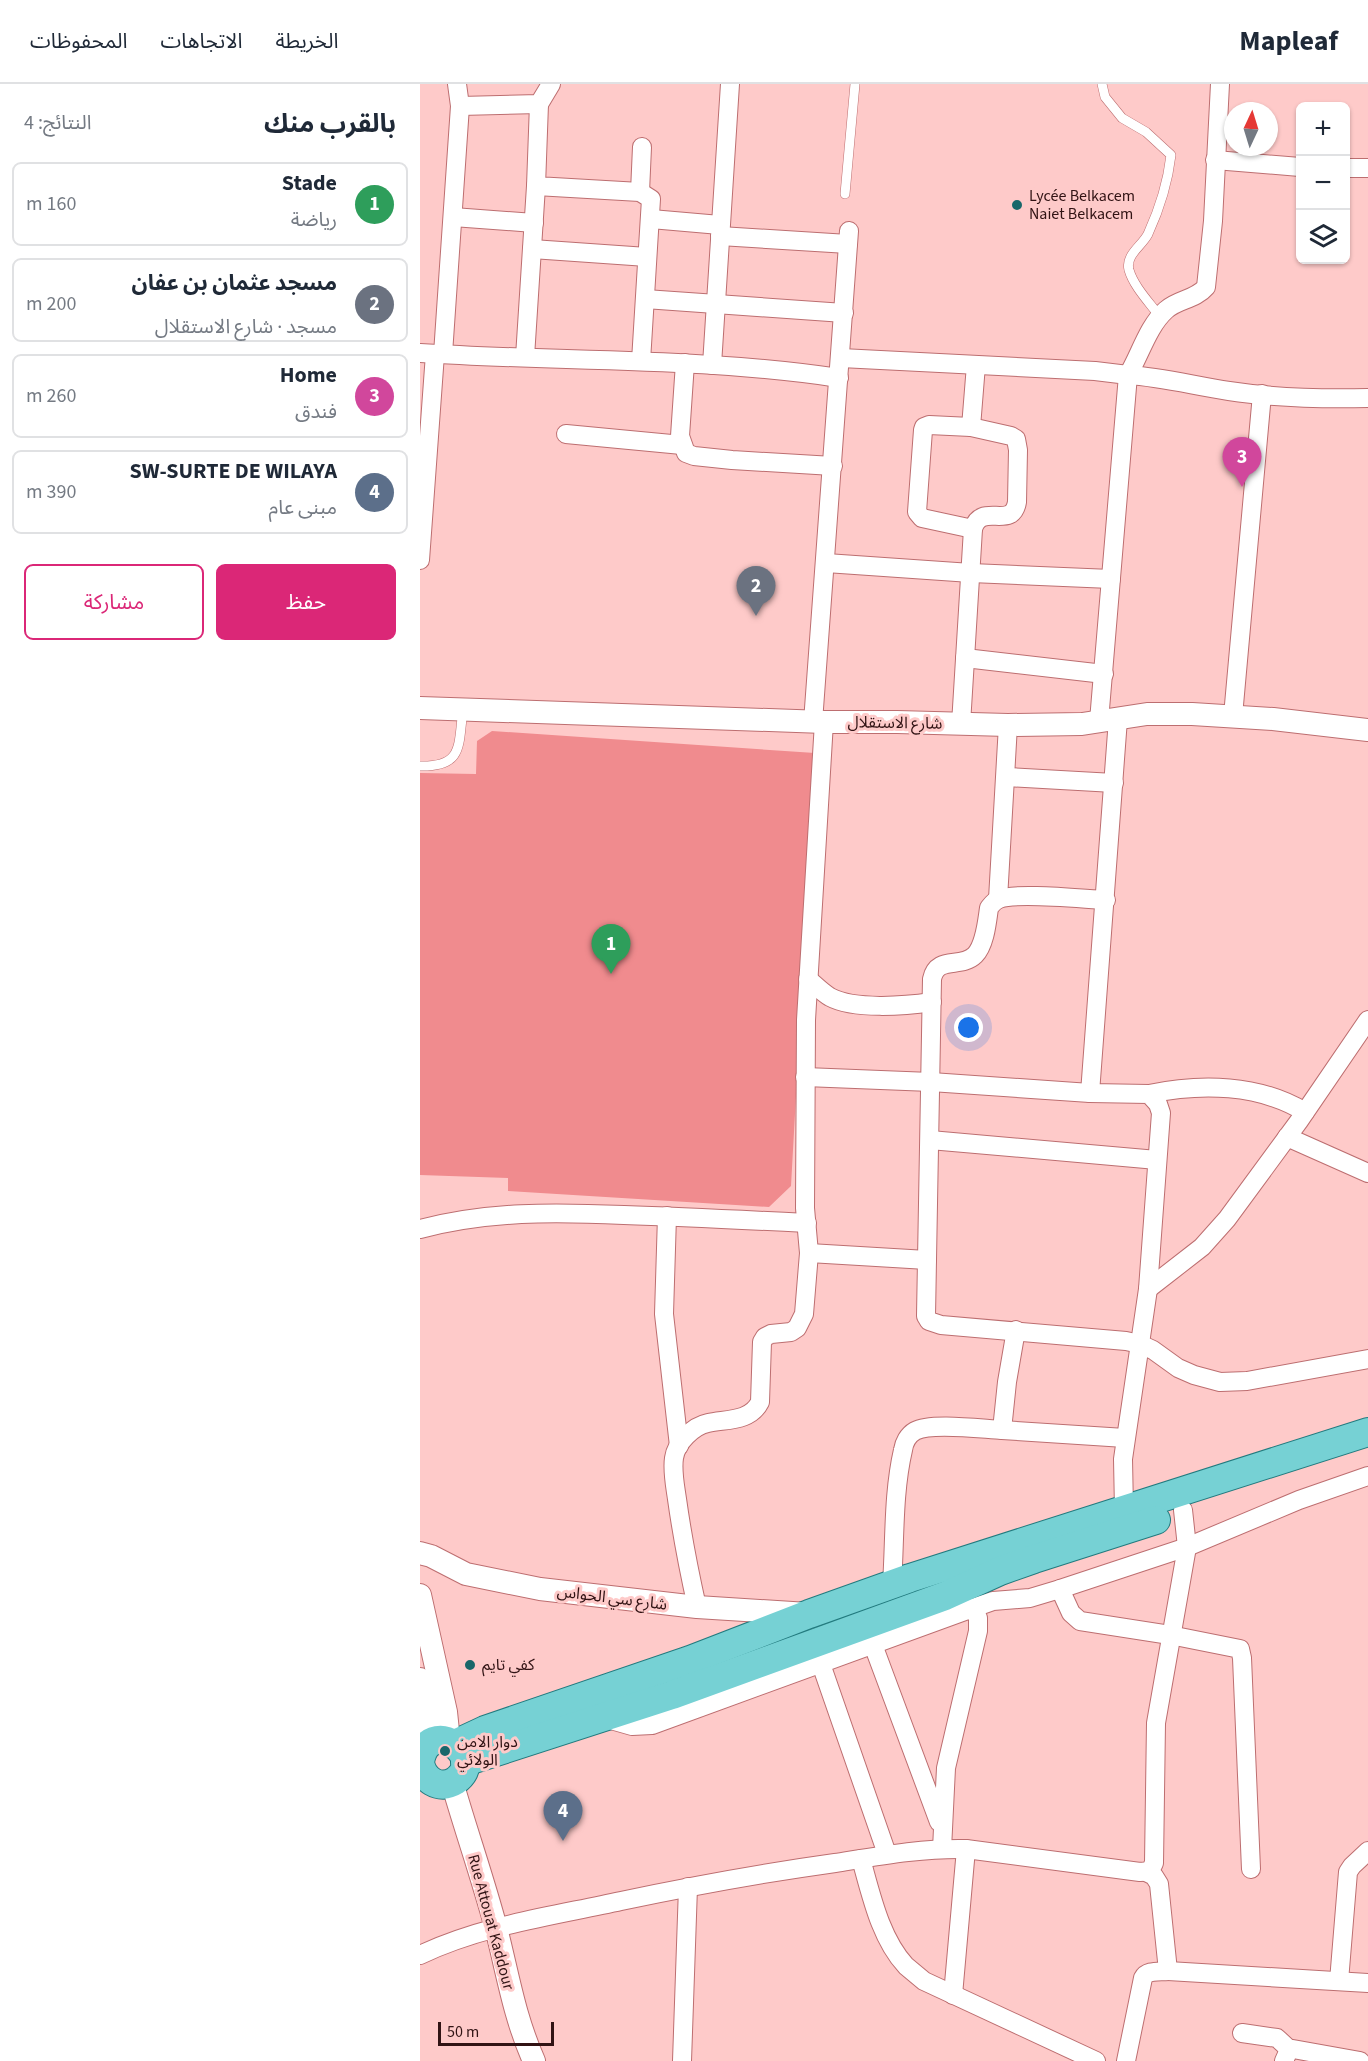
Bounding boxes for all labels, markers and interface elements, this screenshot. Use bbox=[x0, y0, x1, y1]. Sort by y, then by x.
text: Mapleaf bbox=[1239, 21, 1338, 61]
text: المحفوظات bbox=[30, 26, 127, 56]
text: الاتجاهات bbox=[160, 26, 242, 56]
text: الخريطة bbox=[275, 26, 338, 56]
north arrow bbox=[1224, 102, 1278, 156]
map controls bbox=[1296, 102, 1350, 264]
button: + bbox=[1296, 102, 1350, 156]
text: بالقرب منك bbox=[264, 105, 396, 142]
text: النتائج: 4 bbox=[24, 109, 91, 137]
button: − bbox=[1296, 156, 1350, 210]
text: Stade bbox=[282, 167, 337, 199]
place label: Lycée Belkacem Naiet Belkacem bbox=[1029, 185, 1135, 225]
text: 160 m bbox=[26, 190, 76, 218]
text: 1 bbox=[369, 190, 380, 218]
marker: Lycée Belkacem Naiet Belkacem bbox=[1010, 198, 1024, 212]
text: رياضة bbox=[291, 206, 337, 234]
button: layers bbox=[1296, 210, 1350, 264]
text: مسجد عثمان بن عفان bbox=[131, 267, 337, 299]
text: 200 m bbox=[26, 290, 76, 318]
text: 2 bbox=[369, 290, 380, 318]
text: مسجد · شارع الاستقلال bbox=[155, 313, 337, 341]
text: Home bbox=[280, 359, 337, 391]
text: 260 m bbox=[26, 382, 76, 410]
text: 3 bbox=[369, 382, 380, 410]
text: فندق bbox=[295, 398, 337, 426]
pin: 3 bbox=[1222, 438, 1262, 487]
text: SW-SURTE DE WILAYA bbox=[130, 455, 337, 487]
text: 390 m bbox=[26, 478, 76, 506]
text: 4 bbox=[369, 478, 380, 506]
text: مبنى عام bbox=[269, 494, 337, 522]
button: مشاركة bbox=[24, 564, 204, 640]
button: حفظ bbox=[216, 564, 396, 640]
pin: 2 bbox=[736, 566, 776, 616]
street label: شارع الاستقلال bbox=[847, 711, 943, 736]
pin: 1 bbox=[592, 924, 630, 974]
your location bbox=[954, 1013, 983, 1042]
street label: شارع سي الحواس bbox=[556, 1580, 668, 1617]
place label: كفي تايم bbox=[482, 1654, 535, 1677]
marker: كفي تايم bbox=[463, 1658, 477, 1672]
place label: دوار الامن الولائي bbox=[457, 1731, 518, 1772]
marker: دوار الامن الولائي bbox=[438, 1744, 452, 1758]
pin: 4 bbox=[544, 1792, 582, 1841]
street label: Rue Attouat Kaddour bbox=[462, 1852, 520, 1993]
scale bar bbox=[438, 2019, 554, 2046]
text: 50 m bbox=[447, 2021, 479, 2043]

